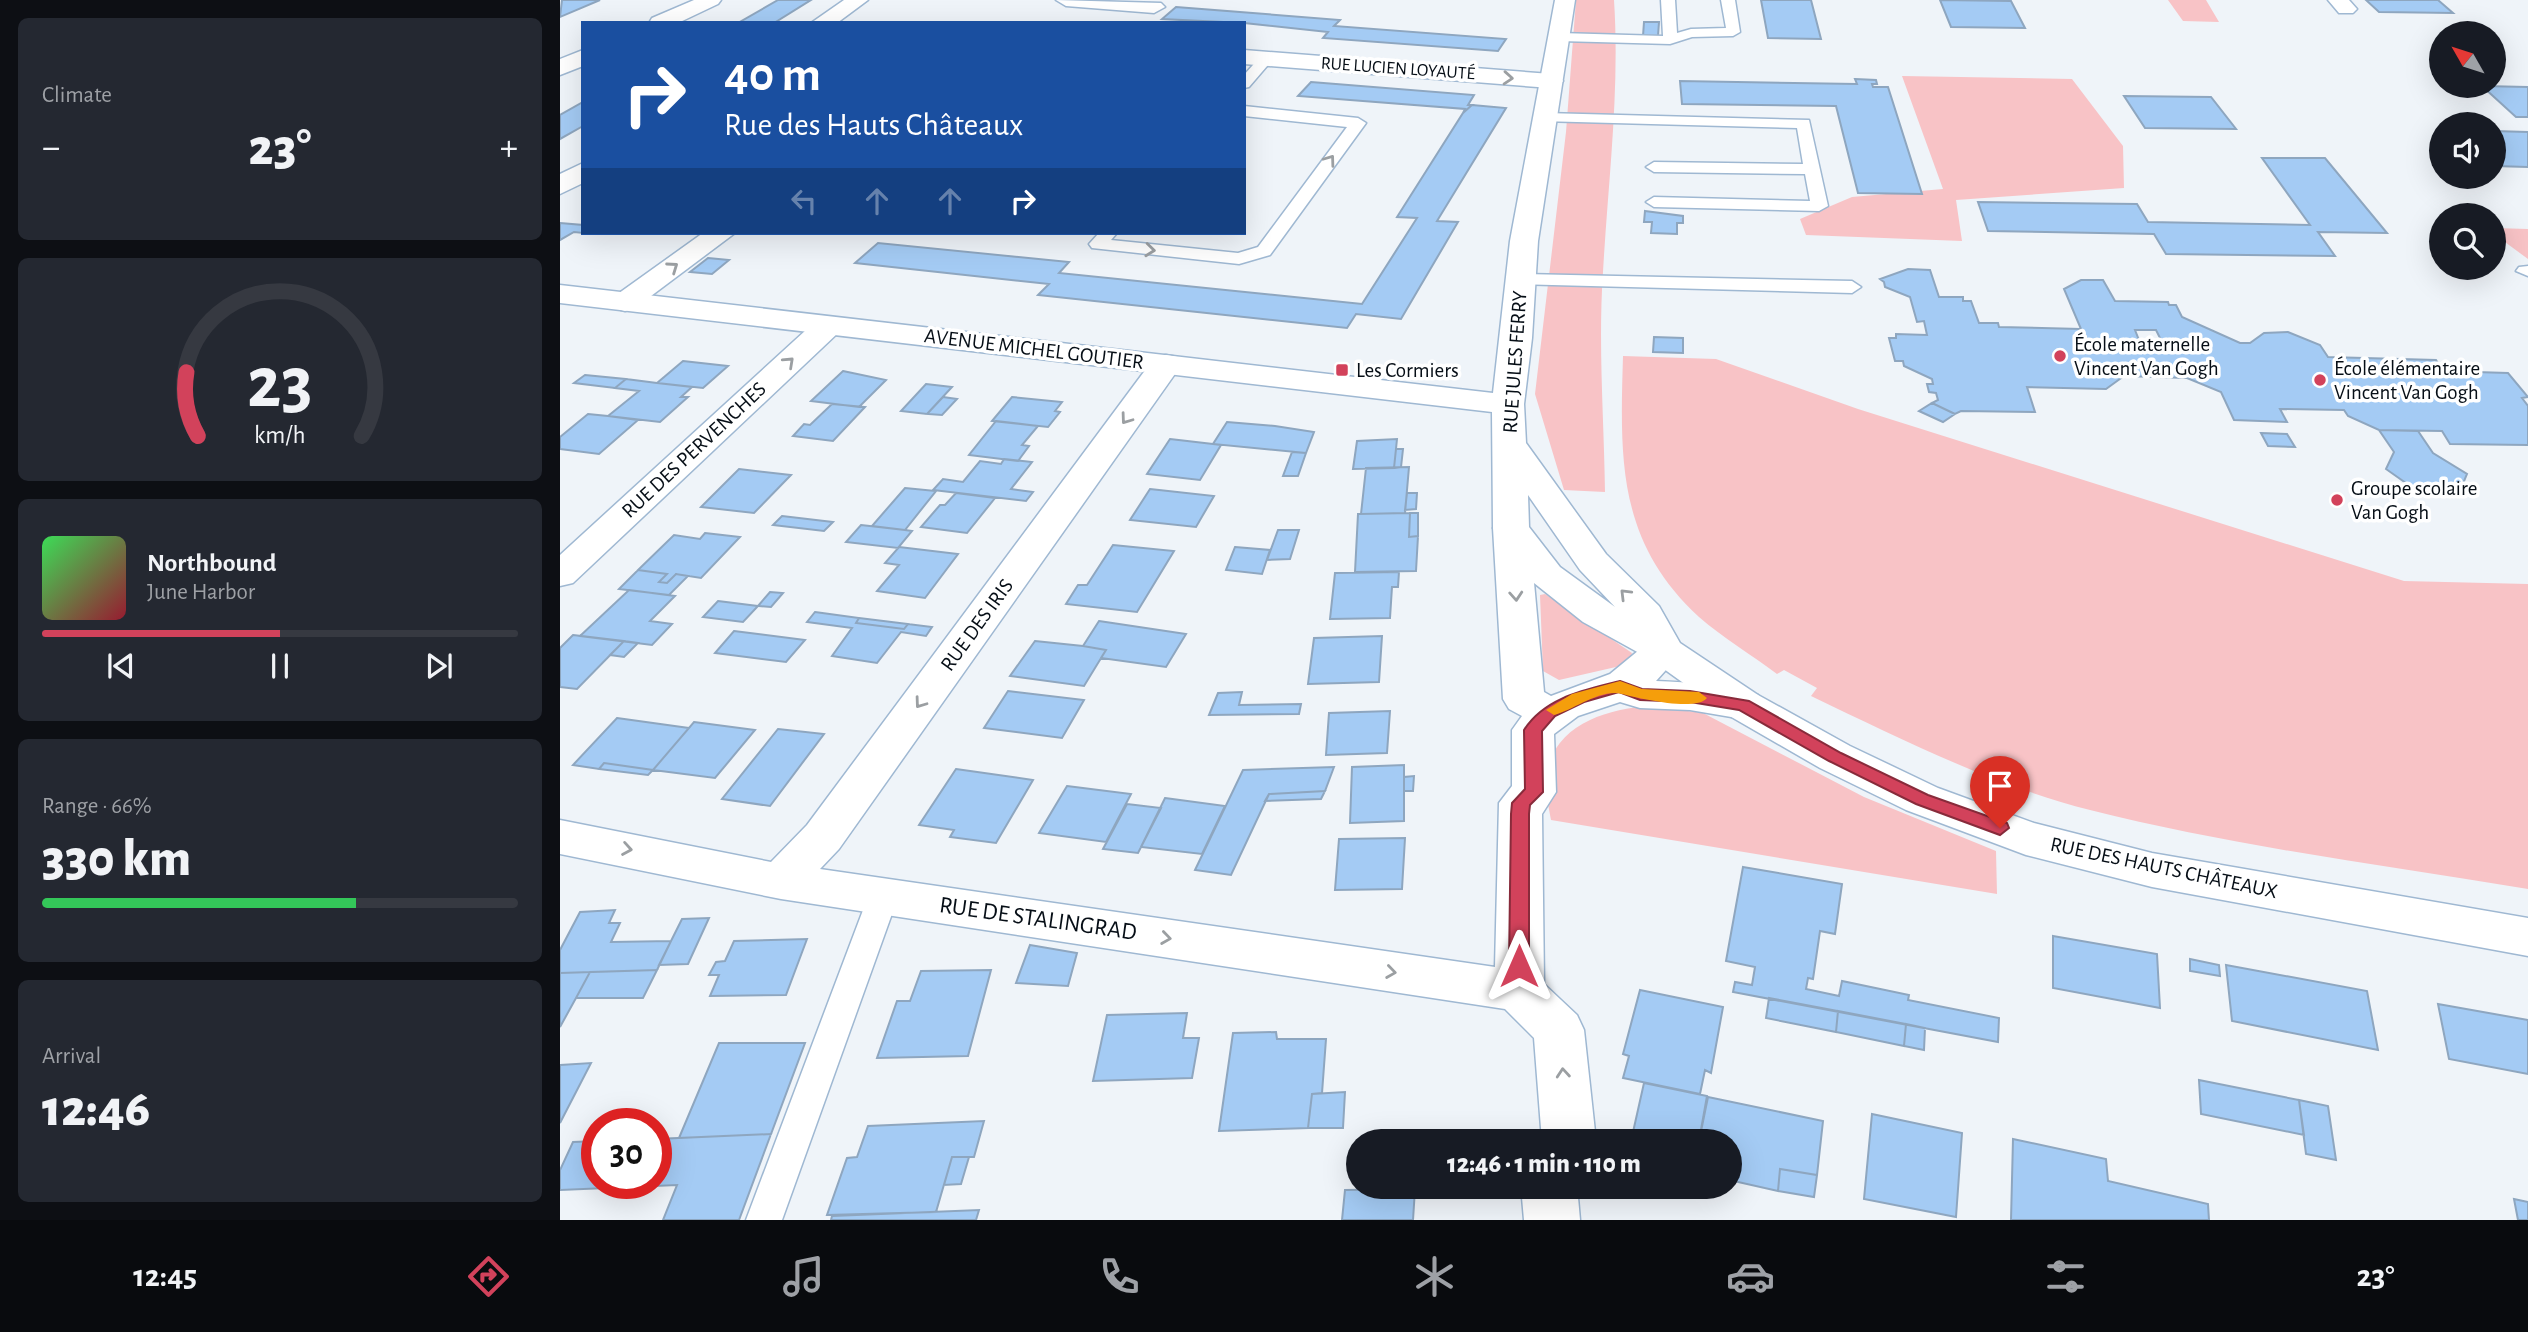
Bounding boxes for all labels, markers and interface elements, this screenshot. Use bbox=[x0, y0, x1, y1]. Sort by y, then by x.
north arrow bbox=[2429, 21, 2506, 98]
map controls bbox=[2429, 21, 2506, 280]
icon: right bbox=[609, 49, 700, 140]
text: 40 m bbox=[724, 51, 821, 100]
street label: RUE LUCIEN LOYAUTÉ bbox=[1320, 52, 1476, 83]
one-way arrow bbox=[1503, 70, 1514, 85]
text: Climate bbox=[42, 84, 112, 107]
text: Rue des Hauts Châteaux bbox=[724, 109, 1023, 141]
button: sound bbox=[2429, 112, 2506, 189]
text: 23° bbox=[249, 122, 311, 174]
text: − bbox=[42, 129, 60, 167]
text: + bbox=[500, 129, 518, 167]
one-way arrow bbox=[1322, 156, 1335, 168]
icon: left bbox=[785, 182, 823, 220]
icon: ahead bbox=[858, 182, 896, 220]
icon: ahead bbox=[931, 182, 969, 220]
icon: right bbox=[1004, 182, 1042, 220]
button: search bbox=[2429, 203, 2506, 280]
one-way arrow bbox=[1144, 242, 1156, 257]
one-way arrow bbox=[665, 263, 678, 275]
street label: RUE JULES FERRY bbox=[1500, 290, 1530, 434]
street label: AVENUE MICHEL GOUTIER bbox=[923, 325, 1145, 373]
place label: École maternelle Vincent Van Gogh bbox=[2074, 332, 2219, 379]
text: 23 bbox=[247, 348, 313, 421]
marker: École maternelle Vincent Van Gogh bbox=[2052, 348, 2068, 364]
place label: École élémentaire Vincent Van Gogh bbox=[2334, 356, 2480, 403]
one-way arrow bbox=[781, 357, 794, 370]
place label: Les Cormiers bbox=[1356, 360, 1459, 381]
marker: Les Cormiers bbox=[1334, 362, 1350, 378]
marker: École élémentaire Vincent Van Gogh bbox=[2312, 372, 2328, 388]
street label: RUE DES PERVENCHES bbox=[618, 378, 770, 522]
one-way arrow bbox=[1122, 411, 1134, 424]
text: km/h bbox=[254, 422, 306, 447]
place label: Groupe scolaire Van Gogh bbox=[2351, 478, 2477, 523]
marker: Groupe scolaire Van Gogh bbox=[2329, 492, 2345, 508]
text: Northbound bbox=[147, 550, 276, 576]
street label: RUE DES IRIS bbox=[937, 575, 1017, 675]
text: June Harbor bbox=[147, 581, 255, 604]
one-way arrow bbox=[1508, 590, 1523, 601]
one-way arrow bbox=[1621, 590, 1634, 603]
icon: previous bbox=[102, 647, 140, 685]
icon: pause bbox=[261, 647, 299, 685]
icon: next bbox=[420, 647, 458, 685]
one-way arrow bbox=[916, 695, 929, 708]
pin bbox=[1970, 756, 2030, 828]
icon: arrive bbox=[1981, 767, 2019, 805]
text: Range · 66% bbox=[42, 795, 152, 818]
street label: RUE DES HAUTS CHÂTEAUX bbox=[2048, 832, 2280, 902]
text: 330 km bbox=[42, 833, 191, 885]
one-way arrow bbox=[621, 841, 633, 856]
street label: RUE DE STALINGRAD bbox=[938, 893, 1138, 945]
position arrow bbox=[1482, 929, 1556, 1003]
one-way arrow bbox=[1160, 930, 1171, 945]
one-way arrow bbox=[1385, 964, 1397, 979]
text: Arrival bbox=[42, 1045, 101, 1068]
one-way arrow bbox=[1556, 1067, 1571, 1078]
text: 12:46 bbox=[42, 1083, 150, 1135]
speed limit sign: 30 bbox=[581, 1108, 672, 1199]
text: 12:46 · 1 min · 110 m bbox=[1447, 1151, 1641, 1177]
icon: directions bbox=[464, 1252, 513, 1301]
icon: music bbox=[779, 1252, 828, 1301]
icon: phone bbox=[1095, 1252, 1144, 1301]
icon: climate bbox=[1410, 1252, 1459, 1301]
icon: car bbox=[1726, 1252, 1775, 1301]
icon: filters bbox=[2041, 1252, 2090, 1301]
text: 12:45 bbox=[133, 1260, 197, 1292]
text: 23° bbox=[2356, 1260, 2395, 1292]

